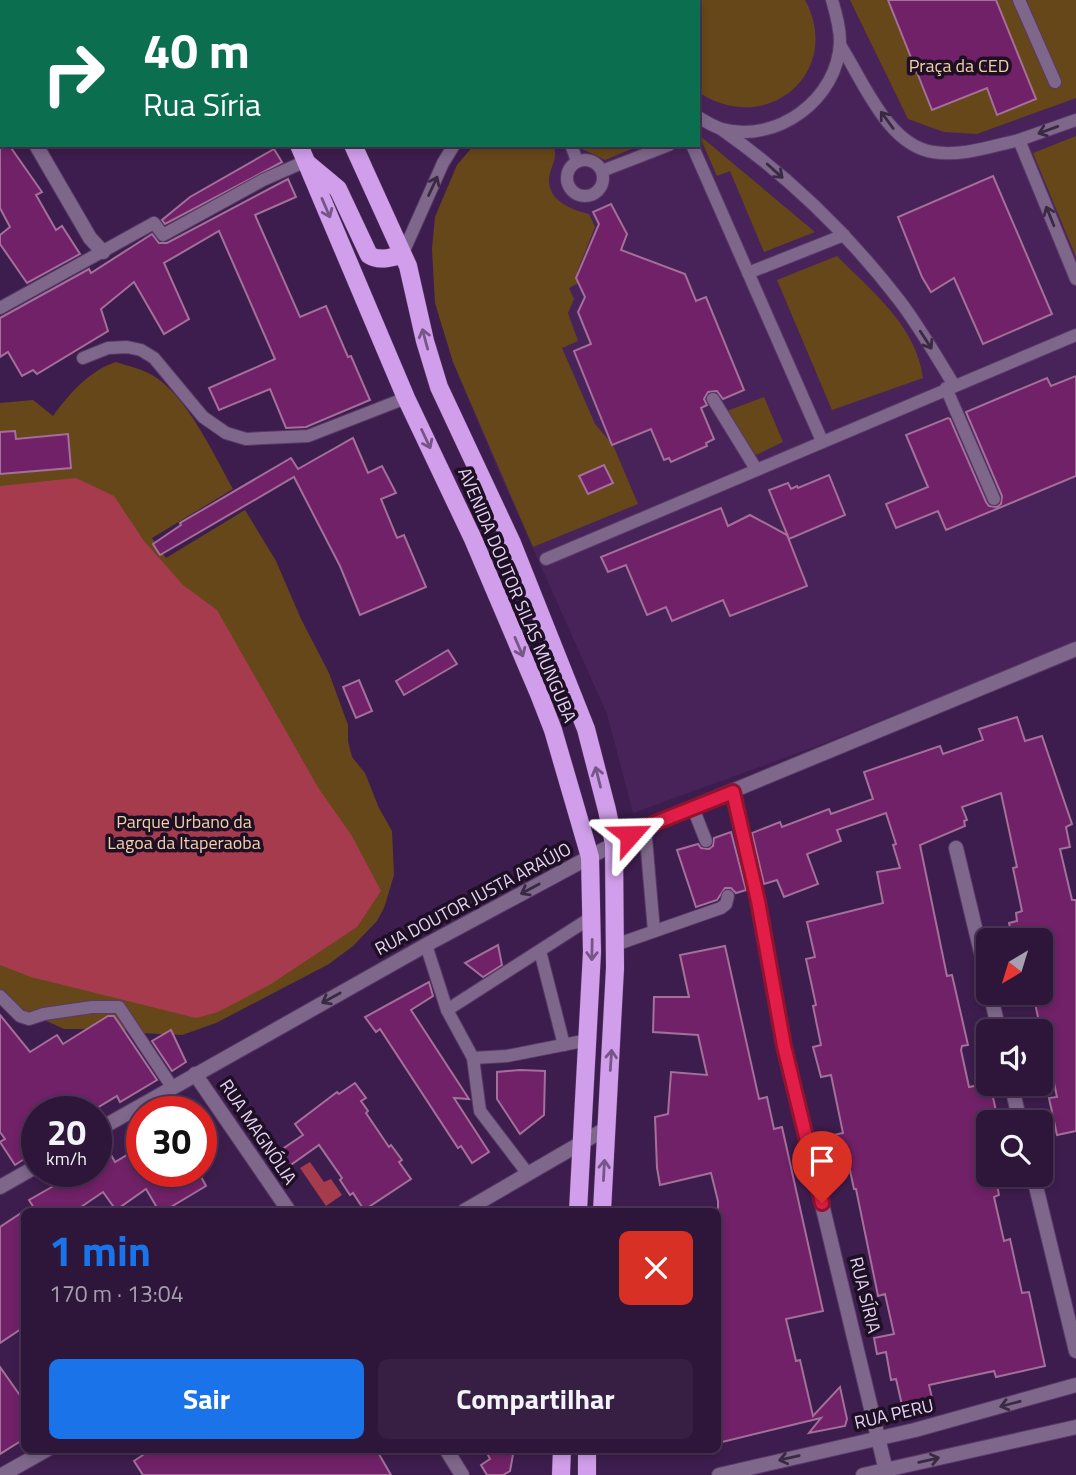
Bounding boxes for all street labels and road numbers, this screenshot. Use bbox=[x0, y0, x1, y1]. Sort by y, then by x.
street label: AVENIDA DOUTOR SILAS MUNGUBA bbox=[451, 463, 584, 727]
street label: RUA DOUTOR JUSTA ARAÚJO bbox=[370, 835, 576, 962]
street label: RUA MAGNÓLIA bbox=[213, 1074, 304, 1190]
street label: RUA SÍRIA bbox=[843, 1254, 888, 1336]
street label: RUA PERU bbox=[852, 1391, 936, 1436]

